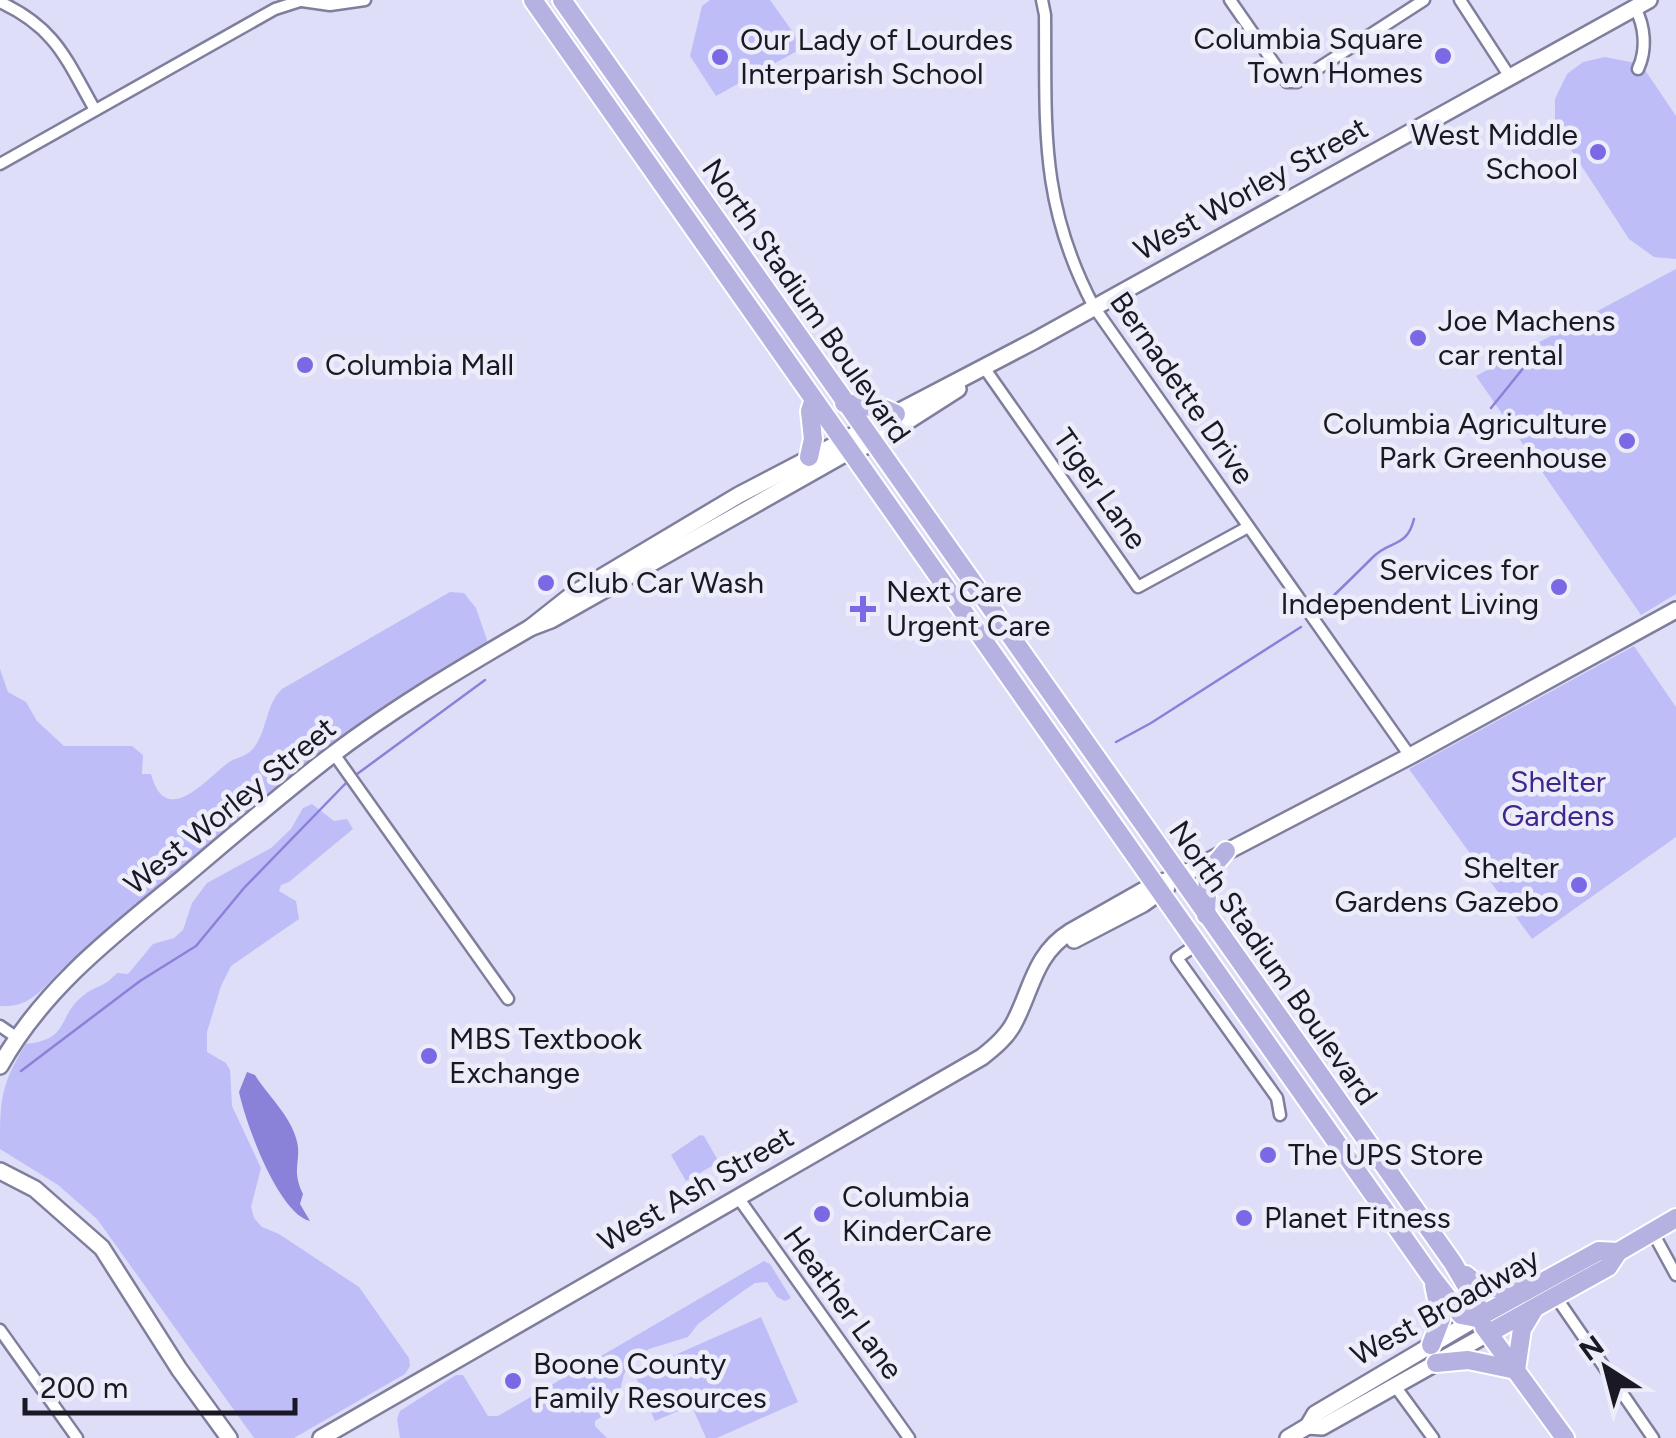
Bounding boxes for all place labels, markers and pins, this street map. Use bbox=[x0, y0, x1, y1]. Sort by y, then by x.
place label: Columbia Square Town Homes bbox=[1194, 20, 1423, 91]
place label: Our Lady of Lourdes Interparish School bbox=[740, 21, 1013, 92]
marker: Columbia Square Town Homes bbox=[1432, 45, 1454, 67]
marker: Our Lady of Lourdes Interparish School bbox=[709, 46, 731, 68]
place label: West Middle School bbox=[1411, 116, 1578, 187]
marker: West Middle School bbox=[1587, 141, 1609, 163]
place label: Joe Machens car rental bbox=[1438, 302, 1615, 373]
marker: Joe Machens car rental bbox=[1407, 327, 1429, 349]
place label: Columbia Mall bbox=[325, 346, 514, 383]
marker: Columbia Mall bbox=[294, 354, 316, 376]
place label: Columbia Agriculture Park Greenhouse bbox=[1323, 405, 1607, 476]
marker: Columbia Agriculture Park Greenhouse bbox=[1616, 430, 1638, 452]
place label: Services for Independent Living bbox=[1280, 551, 1539, 622]
place label: Club Car Wash bbox=[566, 564, 764, 601]
marker: Club Car Wash bbox=[535, 572, 557, 594]
place label: Next Care Urgent Care bbox=[886, 573, 1050, 644]
marker: Services for Independent Living bbox=[1548, 576, 1570, 598]
marker: Next Care Urgent Care bbox=[850, 596, 876, 622]
place label: Shelter Gardens Gazebo bbox=[1334, 849, 1559, 920]
marker: Shelter Gardens Gazebo bbox=[1568, 874, 1590, 896]
place label: MBS Textbook Exchange bbox=[449, 1020, 642, 1091]
marker: MBS Textbook Exchange bbox=[418, 1045, 440, 1067]
place label: The UPS Store bbox=[1288, 1136, 1483, 1173]
marker: The UPS Store bbox=[1257, 1144, 1279, 1166]
place label: Columbia KinderCare bbox=[842, 1178, 992, 1249]
place label: Planet Fitness bbox=[1264, 1199, 1451, 1236]
marker: Columbia KinderCare bbox=[811, 1203, 833, 1225]
marker: Planet Fitness bbox=[1233, 1207, 1255, 1229]
place label: Boone County Family Resources bbox=[533, 1345, 767, 1416]
marker: Boone County Family Resources bbox=[502, 1370, 524, 1392]

